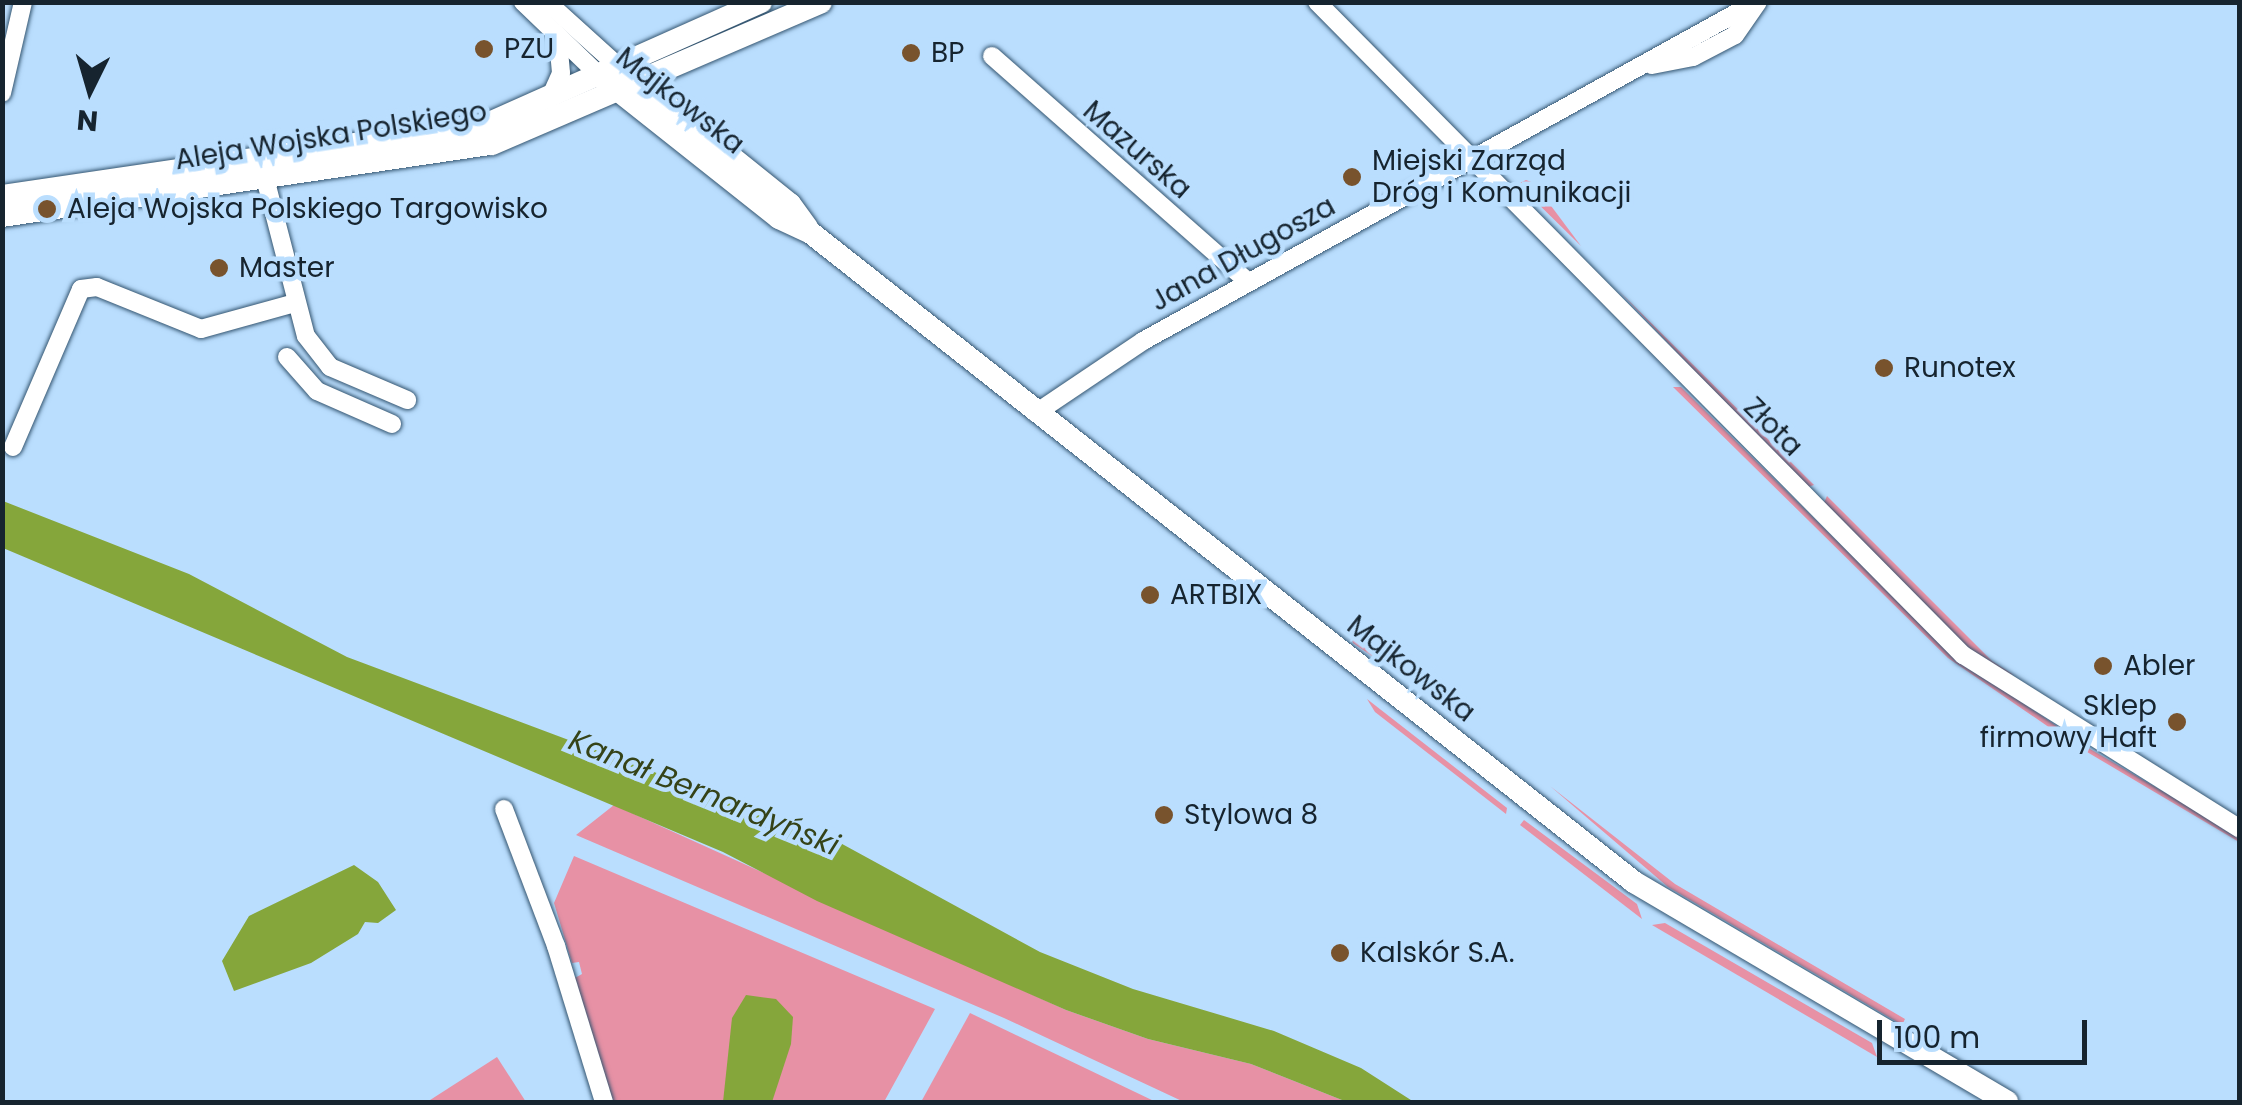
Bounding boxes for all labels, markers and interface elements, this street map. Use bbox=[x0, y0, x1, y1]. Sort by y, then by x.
place label: PZU bbox=[504, 32, 554, 66]
place label: BP bbox=[931, 36, 964, 70]
marker: PZU bbox=[473, 38, 495, 60]
north arrow bbox=[40, 40, 140, 140]
street label: Majkowska bbox=[609, 41, 751, 161]
marker: BP bbox=[900, 42, 922, 64]
street label: Mazurska bbox=[1076, 94, 1198, 206]
street label: Aleja Wojska Polskiego bbox=[173, 95, 489, 177]
text: N bbox=[75, 100, 100, 141]
place label: Miejski Zarząd Dróg i Komunikacji bbox=[1372, 144, 1631, 210]
marker: Miejski Zarząd Dróg i Komunikacji bbox=[1341, 166, 1363, 188]
street label: Jana Długosza bbox=[1145, 189, 1341, 319]
place label: Aleja Wojska Polskiego Targowisko bbox=[67, 192, 548, 226]
marker: Aleja Wojska Polskiego Targowisko bbox=[36, 198, 58, 220]
place label: Master bbox=[239, 251, 335, 285]
marker: Master bbox=[208, 257, 230, 279]
place label: Runotex bbox=[1904, 351, 2016, 385]
marker: Runotex bbox=[1873, 357, 1895, 379]
street label: Złota bbox=[1737, 391, 1809, 463]
place label: ARTBIX bbox=[1170, 578, 1262, 612]
marker: ARTBIX bbox=[1139, 584, 1161, 606]
street label: Majkowska bbox=[1340, 609, 1482, 729]
place label: Abler bbox=[2123, 649, 2195, 683]
marker: Abler bbox=[2092, 655, 2114, 677]
place label: Sklep firmowy Haft bbox=[1980, 689, 2157, 755]
marker: Sklep firmowy Haft bbox=[2166, 711, 2188, 733]
water label: Kanał Bernardyński bbox=[564, 722, 844, 864]
place label: Stylowa 8 bbox=[1184, 798, 1318, 832]
marker: Stylowa 8 bbox=[1153, 804, 1175, 826]
place label: Kalskór S.A. bbox=[1360, 936, 1515, 970]
marker: Kalskór S.A. bbox=[1329, 942, 1351, 964]
scale bar bbox=[1882, 1000, 2092, 1062]
text: 100 m bbox=[1894, 1016, 1980, 1059]

